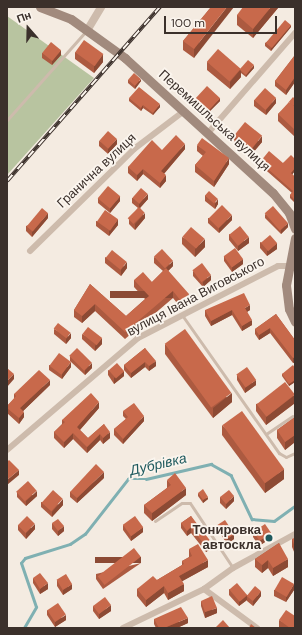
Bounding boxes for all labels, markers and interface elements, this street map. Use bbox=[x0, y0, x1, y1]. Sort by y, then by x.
north arrow bbox=[8, 8, 48, 48]
text: Пн bbox=[15, 8, 33, 26]
scale bar bbox=[166, 8, 279, 34]
text: 100 m bbox=[171, 15, 205, 31]
street label: Перемишльська вулиця bbox=[155, 67, 273, 175]
street label: Гранична вулиця bbox=[54, 131, 140, 211]
street label: вулиця Івана Виговського bbox=[125, 254, 267, 340]
water label: Дубрівка bbox=[128, 449, 188, 479]
place label: Тонировка автоскла bbox=[192, 523, 261, 554]
marker: Тонировка автоскла bbox=[264, 533, 274, 543]

